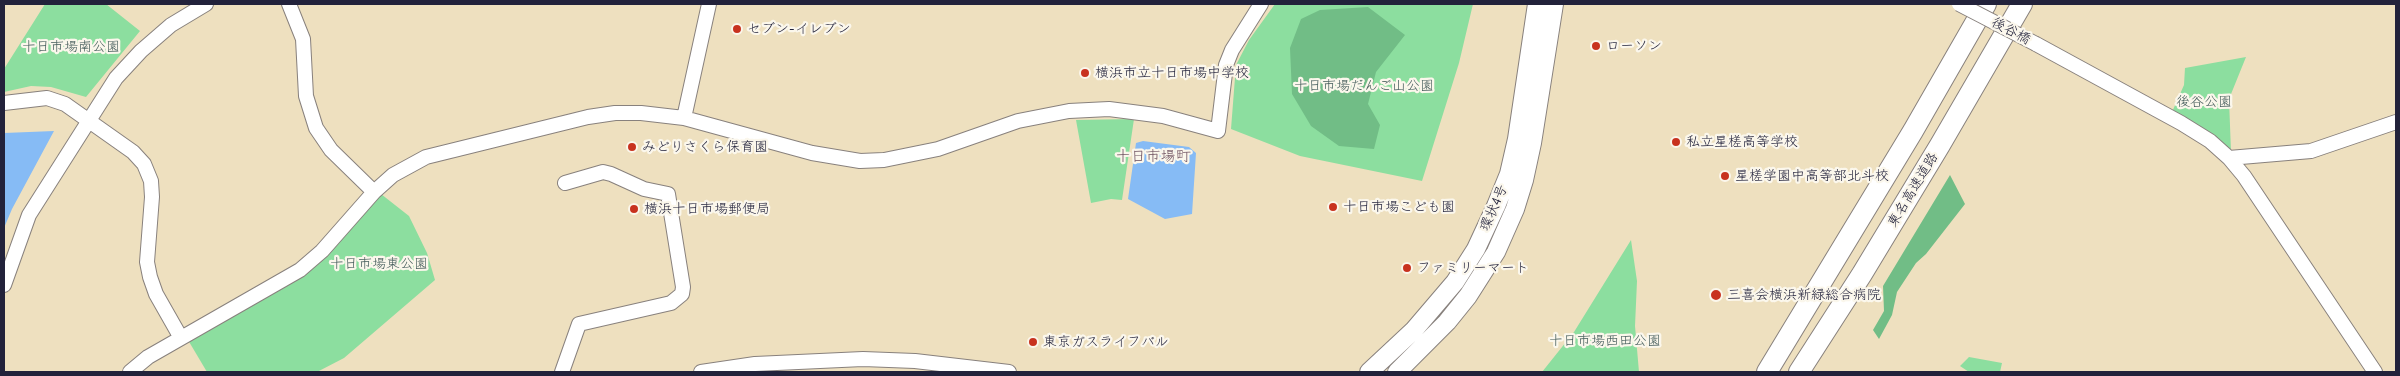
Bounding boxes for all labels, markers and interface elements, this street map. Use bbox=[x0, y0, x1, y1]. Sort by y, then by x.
street label: 後谷橋 bbox=[1989, 14, 2033, 48]
place label: セブン-イレブン bbox=[747, 21, 851, 37]
marker: セブン-イレブン bbox=[731, 23, 743, 35]
place label: ローソン bbox=[1606, 38, 1662, 54]
park label: 十日市場南公園 bbox=[22, 39, 120, 55]
marker: ローソン bbox=[1590, 40, 1602, 52]
place label: 横浜市立十日市場中学校 bbox=[1095, 65, 1249, 81]
marker: 横浜市立十日市場中学校 bbox=[1079, 67, 1091, 79]
park label: 十日市場だんご山公園 bbox=[1294, 78, 1434, 94]
park label: 後谷公園 bbox=[2176, 94, 2232, 110]
place label: 私立星槎高等学校 bbox=[1686, 134, 1798, 150]
marker: 私立星槎高等学校 bbox=[1670, 136, 1682, 148]
place label: みどりさくら保育園 bbox=[642, 139, 768, 155]
marker: みどりさくら保育園 bbox=[626, 141, 638, 153]
district label: 十日市場町 bbox=[1116, 148, 1190, 166]
street label: 東名高速道路 bbox=[1884, 150, 1942, 230]
place label: 星槎学園中高等部北斗校 bbox=[1735, 168, 1889, 184]
marker: 星槎学園中高等部北斗校 bbox=[1719, 170, 1731, 182]
street label: 環状4号 bbox=[1477, 182, 1511, 234]
place label: 十日市場こども園 bbox=[1343, 199, 1455, 215]
place label: 横浜十日市場郵便局 bbox=[644, 201, 770, 217]
marker: 十日市場こども園 bbox=[1327, 201, 1339, 213]
marker: 横浜十日市場郵便局 bbox=[628, 203, 640, 215]
park label: 十日市場東公園 bbox=[330, 256, 428, 272]
place label: ファミリーマート bbox=[1417, 260, 1529, 276]
marker: ファミリーマート bbox=[1401, 262, 1413, 274]
place label: 三喜会横浜新緑総合病院 bbox=[1727, 287, 1881, 303]
marker: 三喜会横浜新緑総合病院 bbox=[1709, 288, 1723, 302]
park label: 十日市場西田公園 bbox=[1549, 333, 1661, 349]
place label: 東京ガスライフバル bbox=[1043, 334, 1169, 350]
marker: 東京ガスライフバル bbox=[1027, 336, 1039, 348]

